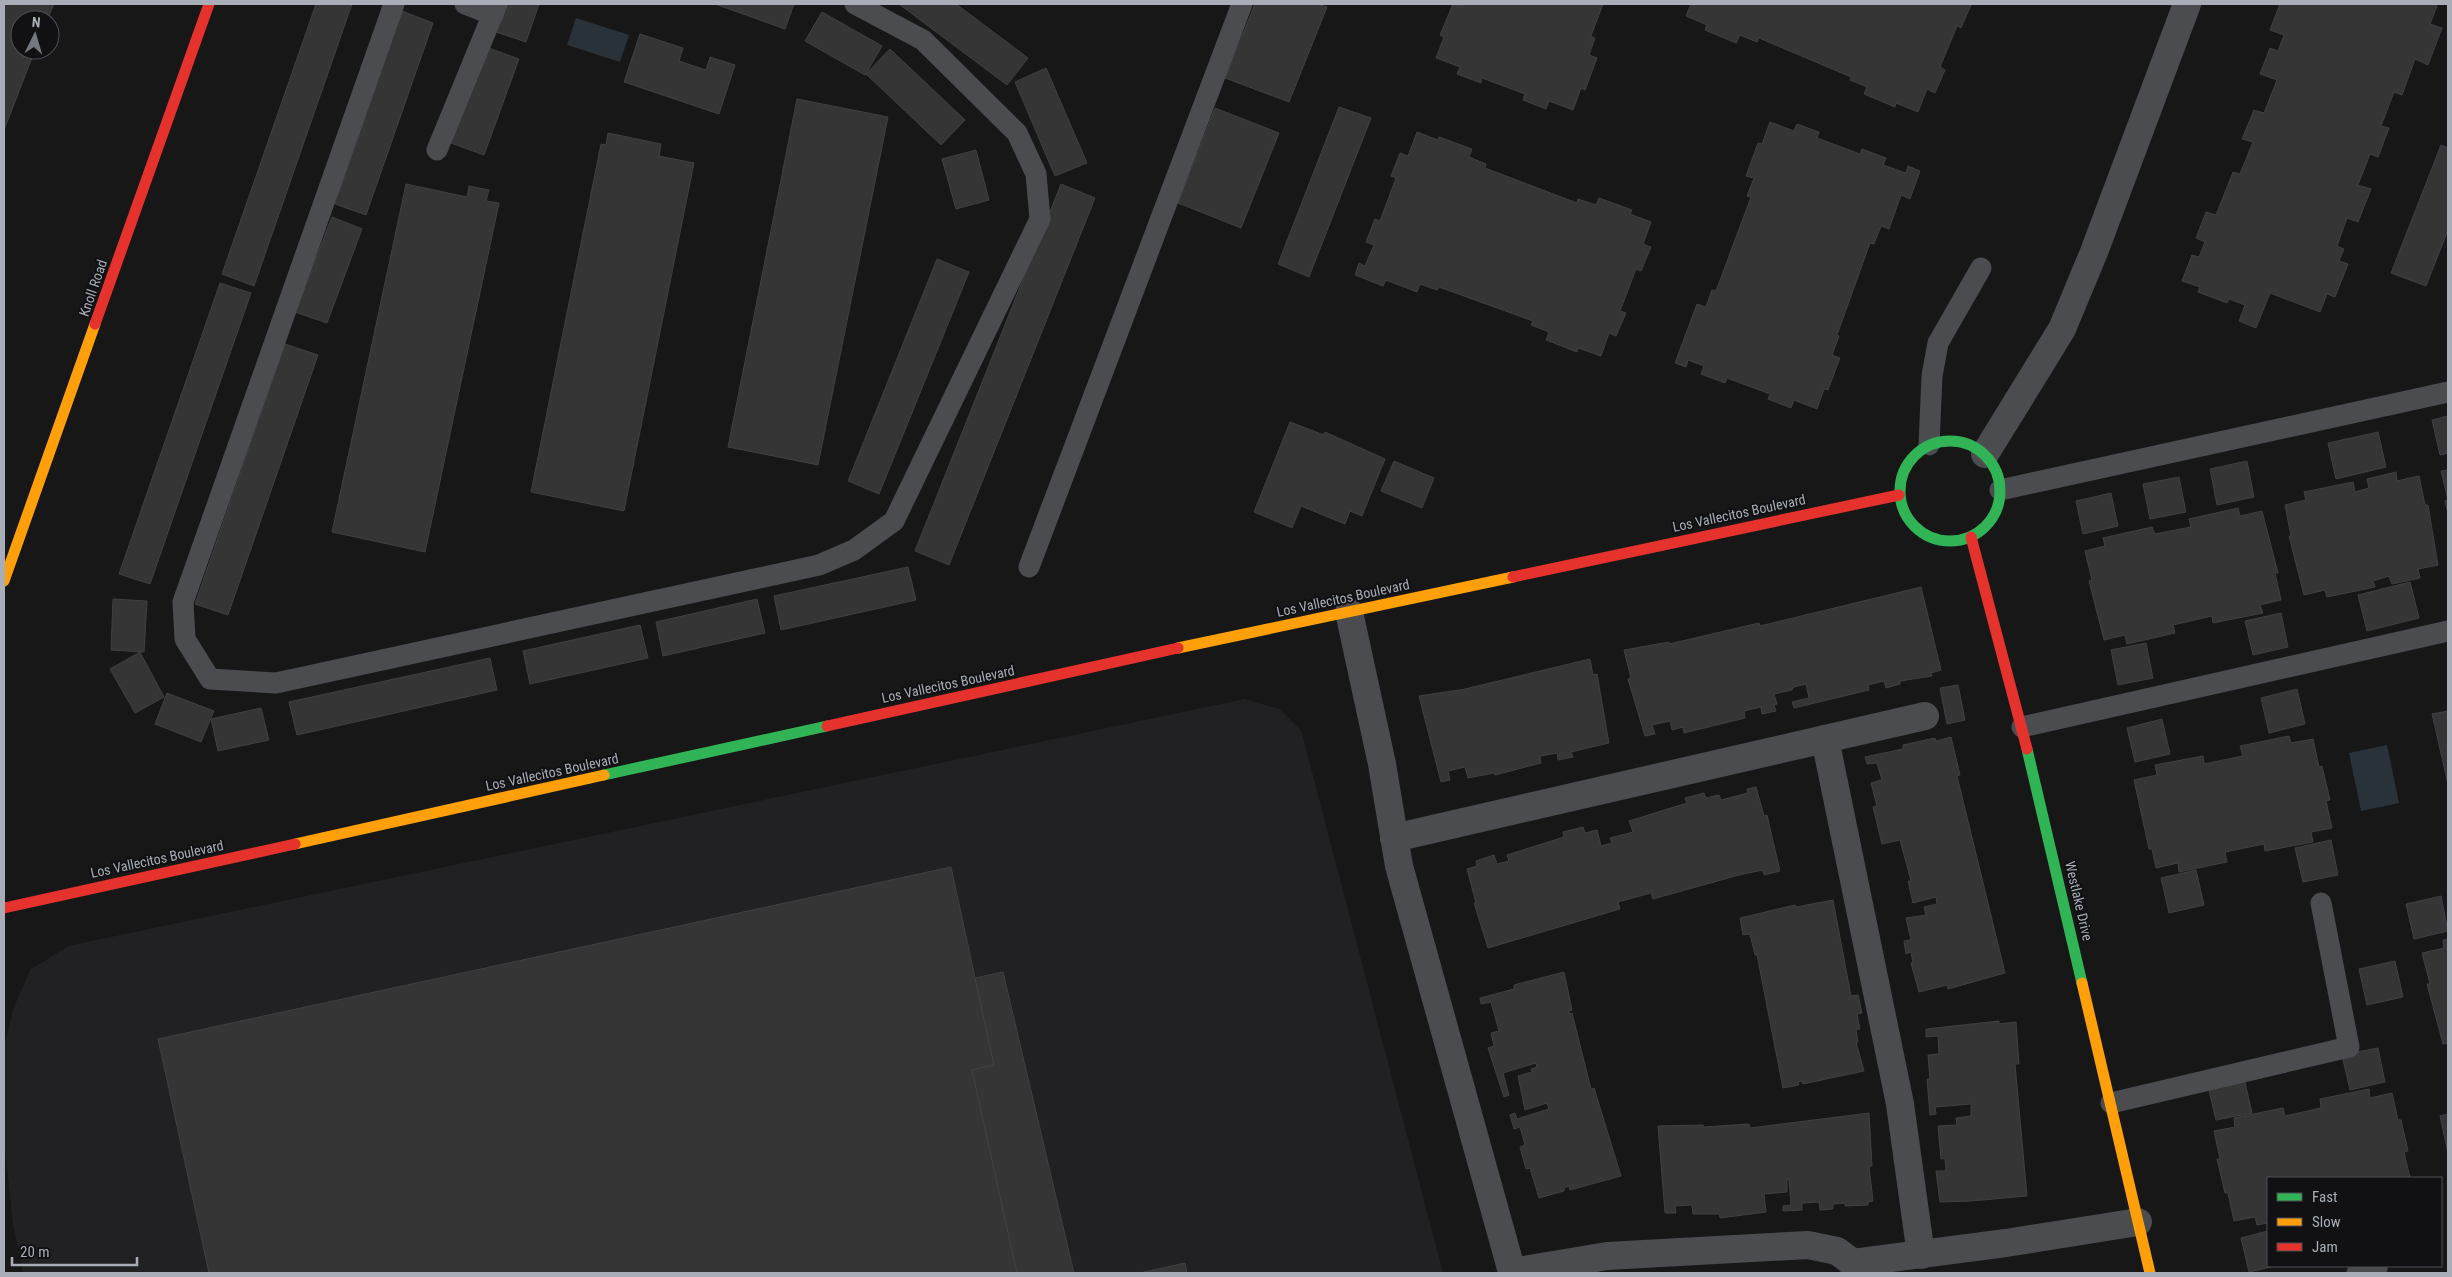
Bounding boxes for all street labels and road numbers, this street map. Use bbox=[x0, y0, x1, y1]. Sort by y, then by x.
street label: Knoll Road bbox=[76, 257, 110, 319]
street label: Los Vallecitos Boulevard bbox=[1671, 491, 1807, 535]
street label: Los Vallecitos Boulevard bbox=[1275, 576, 1411, 620]
street label: Los Vallecitos Boulevard bbox=[880, 662, 1016, 706]
street label: Los Vallecitos Boulevard bbox=[484, 750, 620, 794]
street label: Los Vallecitos Boulevard bbox=[89, 837, 225, 881]
street label: Westlake Drive bbox=[2062, 860, 2096, 943]

